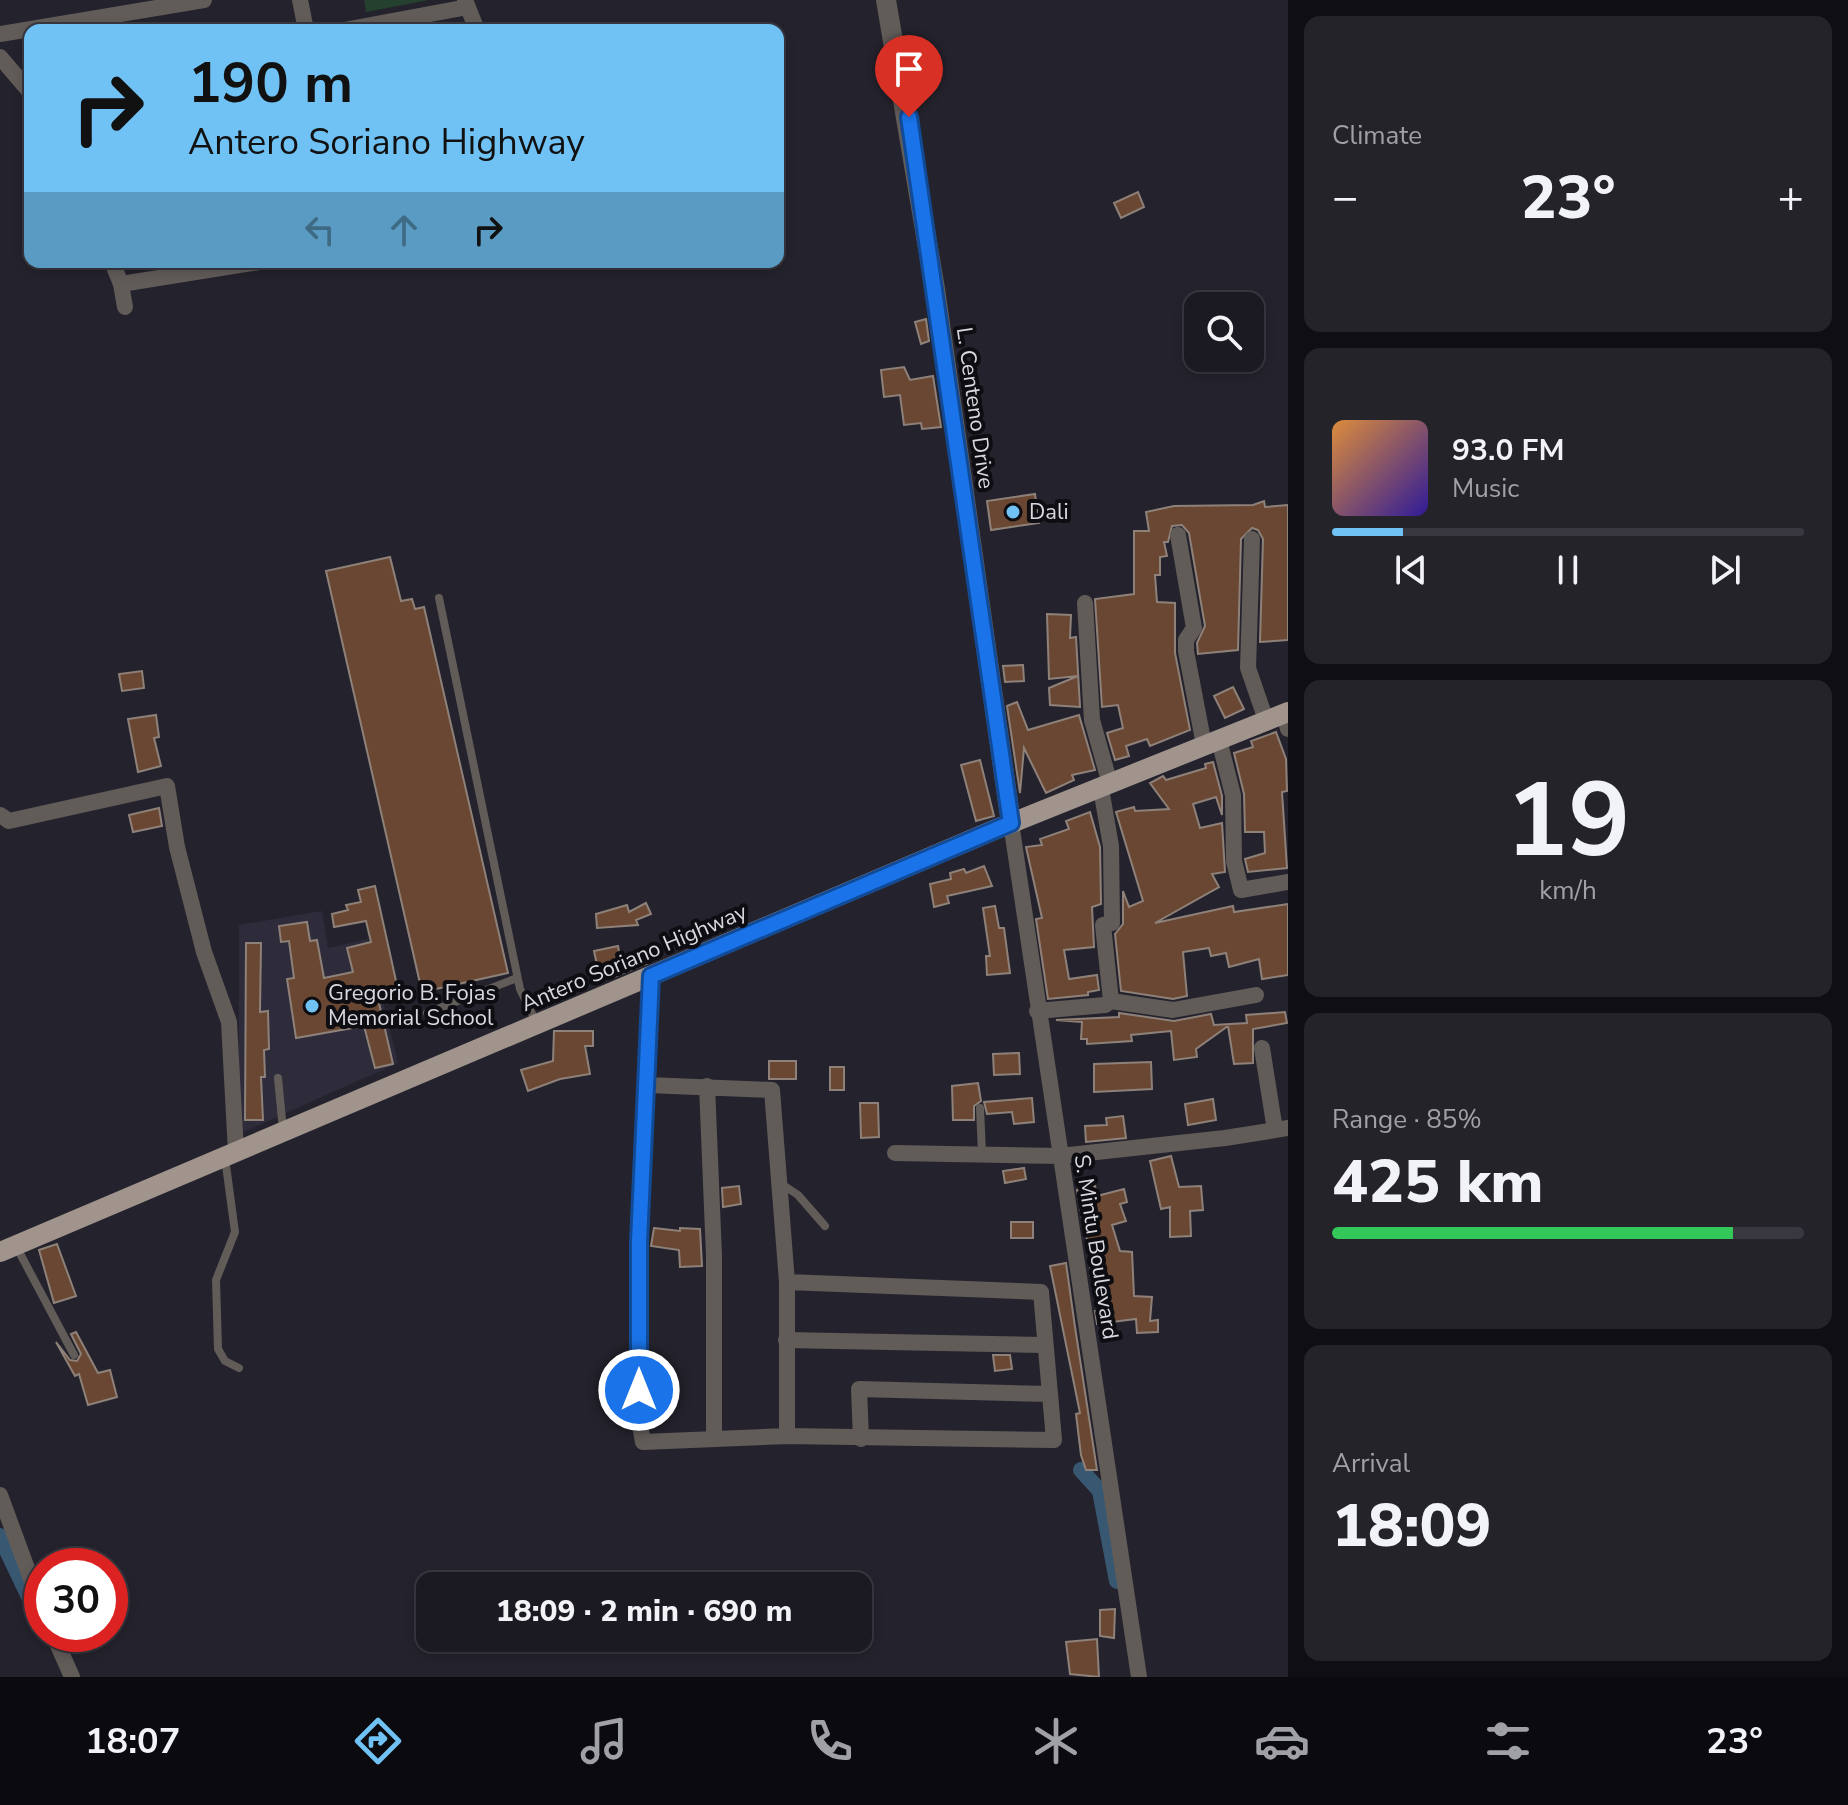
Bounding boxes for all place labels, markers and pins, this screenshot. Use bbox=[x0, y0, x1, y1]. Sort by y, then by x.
pin bbox=[875, 35, 943, 117]
place label: Dali bbox=[1029, 497, 1069, 527]
marker: Dali bbox=[1004, 503, 1022, 521]
place label: Gregorio B. Fojas Memorial School bbox=[328, 978, 496, 1033]
marker: Gregorio B. Fojas Memorial School bbox=[303, 997, 321, 1015]

